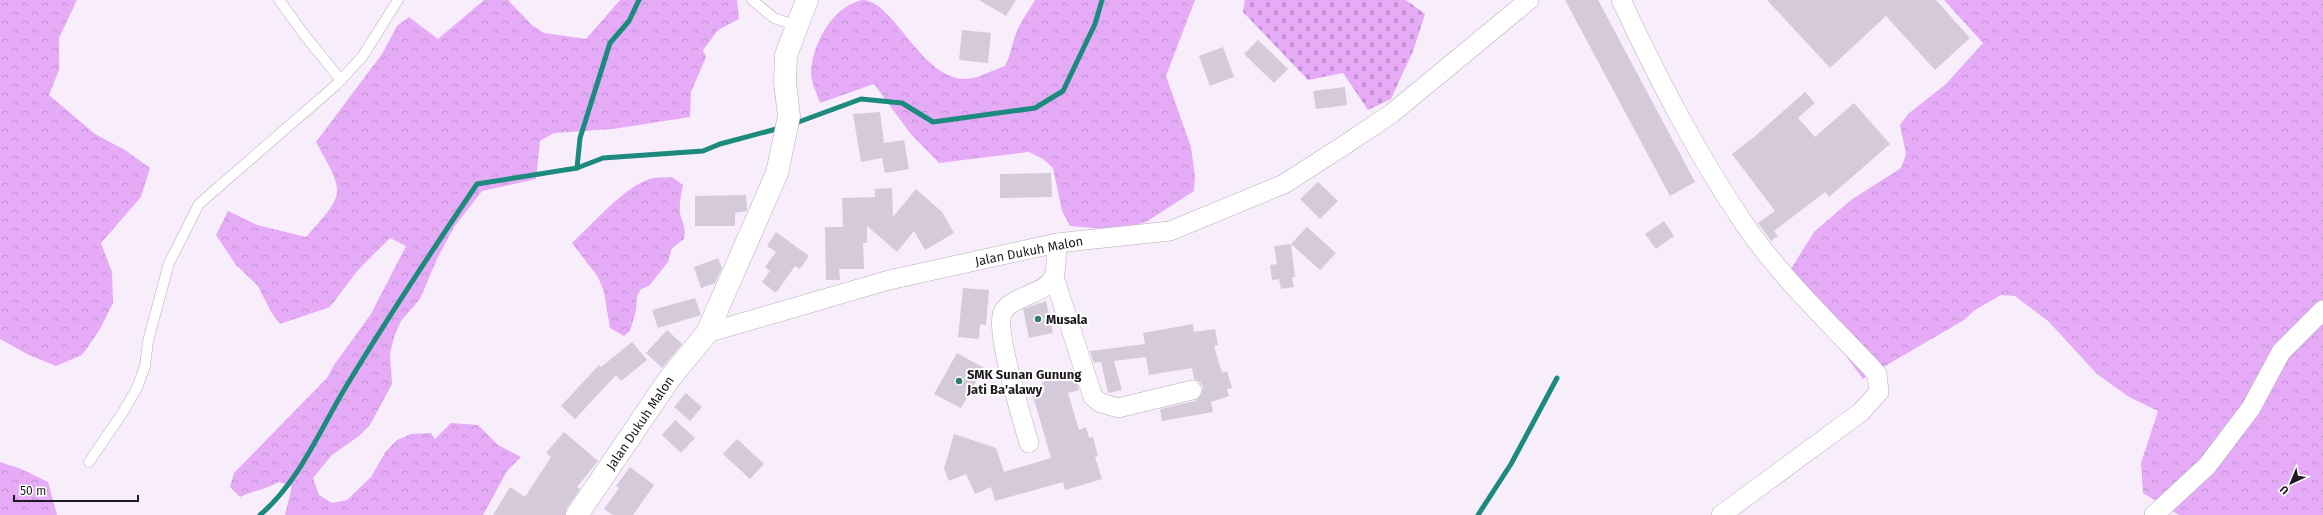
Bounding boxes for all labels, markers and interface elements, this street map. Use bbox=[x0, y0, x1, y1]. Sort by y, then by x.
street label: Jalan Dukuh Malon bbox=[974, 233, 1084, 269]
place label: Musala bbox=[1046, 312, 1088, 327]
marker: Musala bbox=[1033, 314, 1043, 324]
place label: SMK Sunan Gunung Jati Ba'alawy bbox=[966, 367, 1082, 397]
street label: Jalan Dukuh Malon bbox=[603, 373, 677, 473]
marker: SMK Sunan Gunung Jati Ba'alawy bbox=[954, 376, 964, 386]
north arrow bbox=[2271, 463, 2311, 503]
scale bar bbox=[14, 477, 138, 503]
text: U bbox=[2277, 483, 2291, 497]
text: 50 m bbox=[20, 484, 46, 498]

